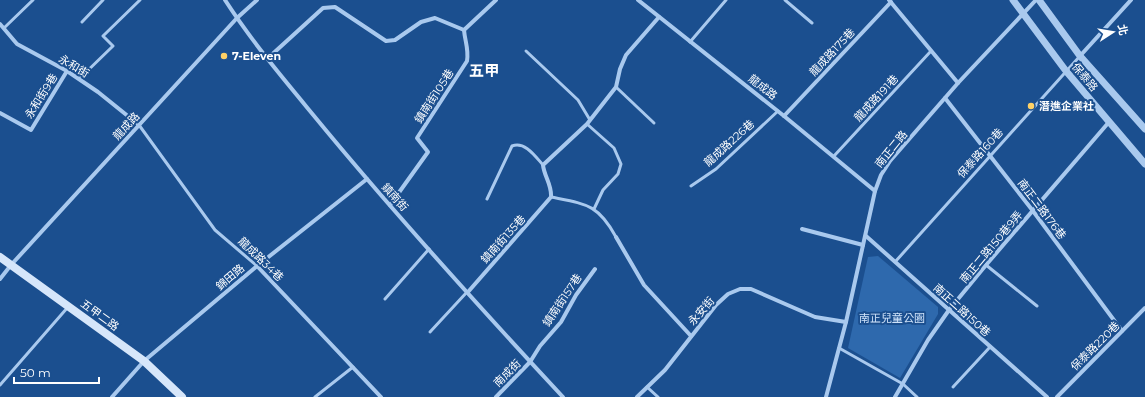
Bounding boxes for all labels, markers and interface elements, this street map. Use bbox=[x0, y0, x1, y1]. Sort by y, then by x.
north arrow bbox=[1093, 12, 1133, 52]
text: 北 bbox=[1115, 23, 1131, 37]
street label: 龍成路175巷 bbox=[806, 25, 858, 79]
place label: 7-Eleven bbox=[232, 49, 281, 63]
marker: 7-Eleven bbox=[219, 51, 229, 61]
street label: 永和街 bbox=[56, 52, 92, 80]
street label: 保泰路 bbox=[1069, 60, 1101, 94]
district label: 五甲 bbox=[469, 61, 499, 80]
street label: 鎮南街105巷 bbox=[411, 66, 457, 126]
street label: 永和街9巷 bbox=[22, 71, 60, 121]
street label: 龍成路 bbox=[746, 71, 780, 103]
street label: 龍成路191巷 bbox=[851, 72, 901, 124]
place label: 潛進企業社 bbox=[1039, 99, 1094, 113]
marker: 潛進企業社 bbox=[1026, 101, 1036, 111]
street label: 龍成路 bbox=[110, 109, 142, 143]
street label: 龍成路226巷 bbox=[701, 117, 757, 169]
street label: 保泰路160巷 bbox=[954, 125, 1006, 181]
street label: 南正二路 bbox=[872, 127, 910, 171]
street label: 南正二路176巷 bbox=[1015, 176, 1069, 242]
street label: 鎮南街 bbox=[379, 180, 411, 214]
street label: 南正二路150巷9弄 bbox=[957, 208, 1025, 286]
street label: 鎮南街135巷 bbox=[478, 212, 528, 266]
street label: 龍成路34巷 bbox=[235, 234, 287, 284]
street label: 錦田路 bbox=[213, 261, 247, 293]
street label: 鎮南街157巷 bbox=[539, 271, 585, 329]
street label: 南正二路150巷 bbox=[930, 281, 994, 339]
street label: 永安街 bbox=[685, 294, 717, 328]
street label: 五甲二路 bbox=[78, 296, 122, 334]
park label: 南正兒童公園 bbox=[859, 311, 925, 325]
street label: 保泰路220巷 bbox=[1068, 319, 1122, 373]
street label: 南成街 bbox=[490, 356, 524, 390]
scale bar bbox=[14, 359, 99, 385]
text: 50 m bbox=[20, 365, 51, 380]

